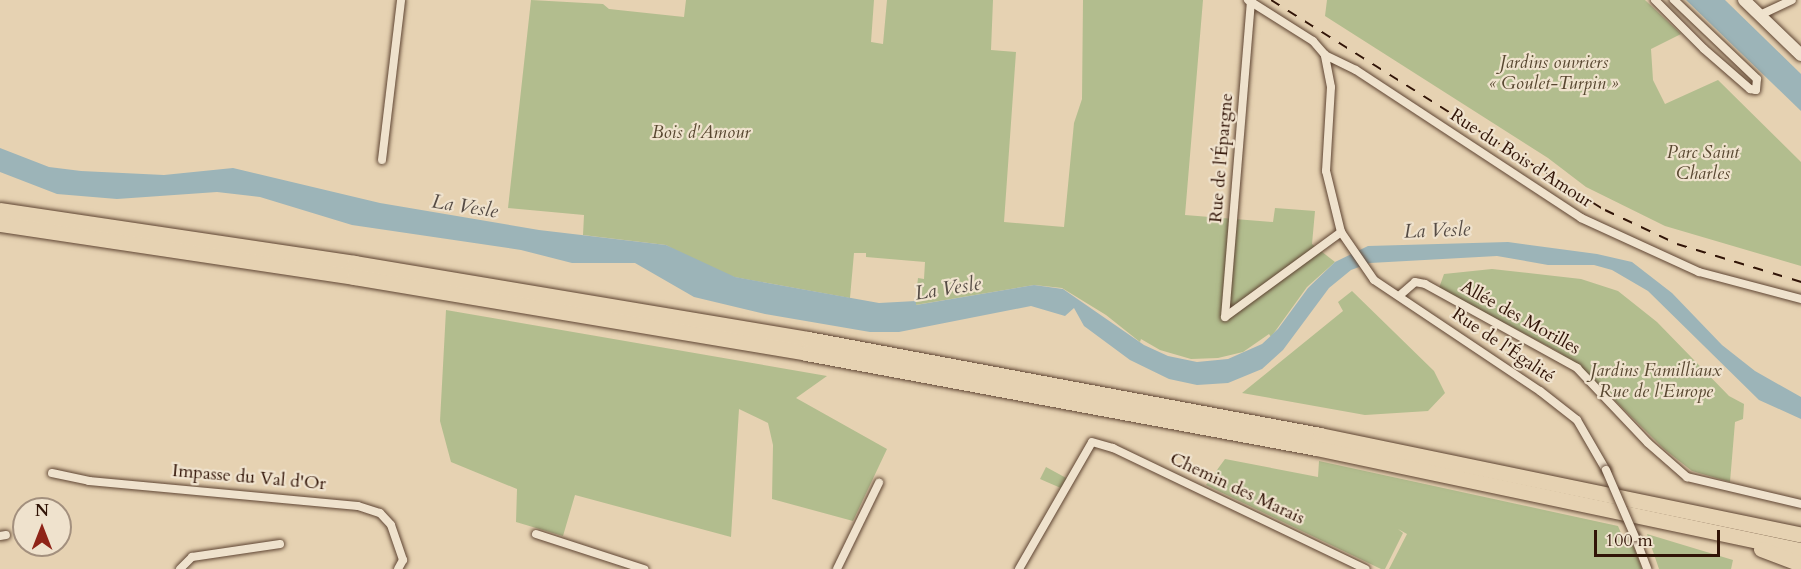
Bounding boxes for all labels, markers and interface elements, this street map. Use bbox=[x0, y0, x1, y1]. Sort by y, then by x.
park label: Jardins ouvriers « Goulet-Turpin » bbox=[1489, 53, 1619, 96]
street label: Rue de l'Épargne bbox=[1206, 92, 1238, 224]
street label: Rue du Bois d'Amour bbox=[1446, 105, 1596, 213]
park label: Bois d'Amour bbox=[652, 122, 750, 144]
park label: Parc Saint Charles bbox=[1667, 143, 1739, 186]
water label: La Vesle bbox=[430, 189, 500, 223]
water label: La Vesle bbox=[1403, 217, 1471, 243]
water label: La Vesle bbox=[913, 271, 983, 305]
street label: Allée des Morilles bbox=[1456, 276, 1584, 360]
street label: Rue de l'Égalité bbox=[1448, 304, 1558, 388]
park label: Jardins Familliaux Rue de l'Europe bbox=[1590, 361, 1722, 404]
street label: Chemin des Marais bbox=[1166, 448, 1308, 530]
street label: Impasse du Val d'Or bbox=[171, 461, 327, 495]
north arrow bbox=[12, 497, 72, 557]
text: N bbox=[35, 500, 49, 522]
scale bar bbox=[1597, 518, 1723, 556]
text: 100 m bbox=[1605, 528, 1653, 553]

